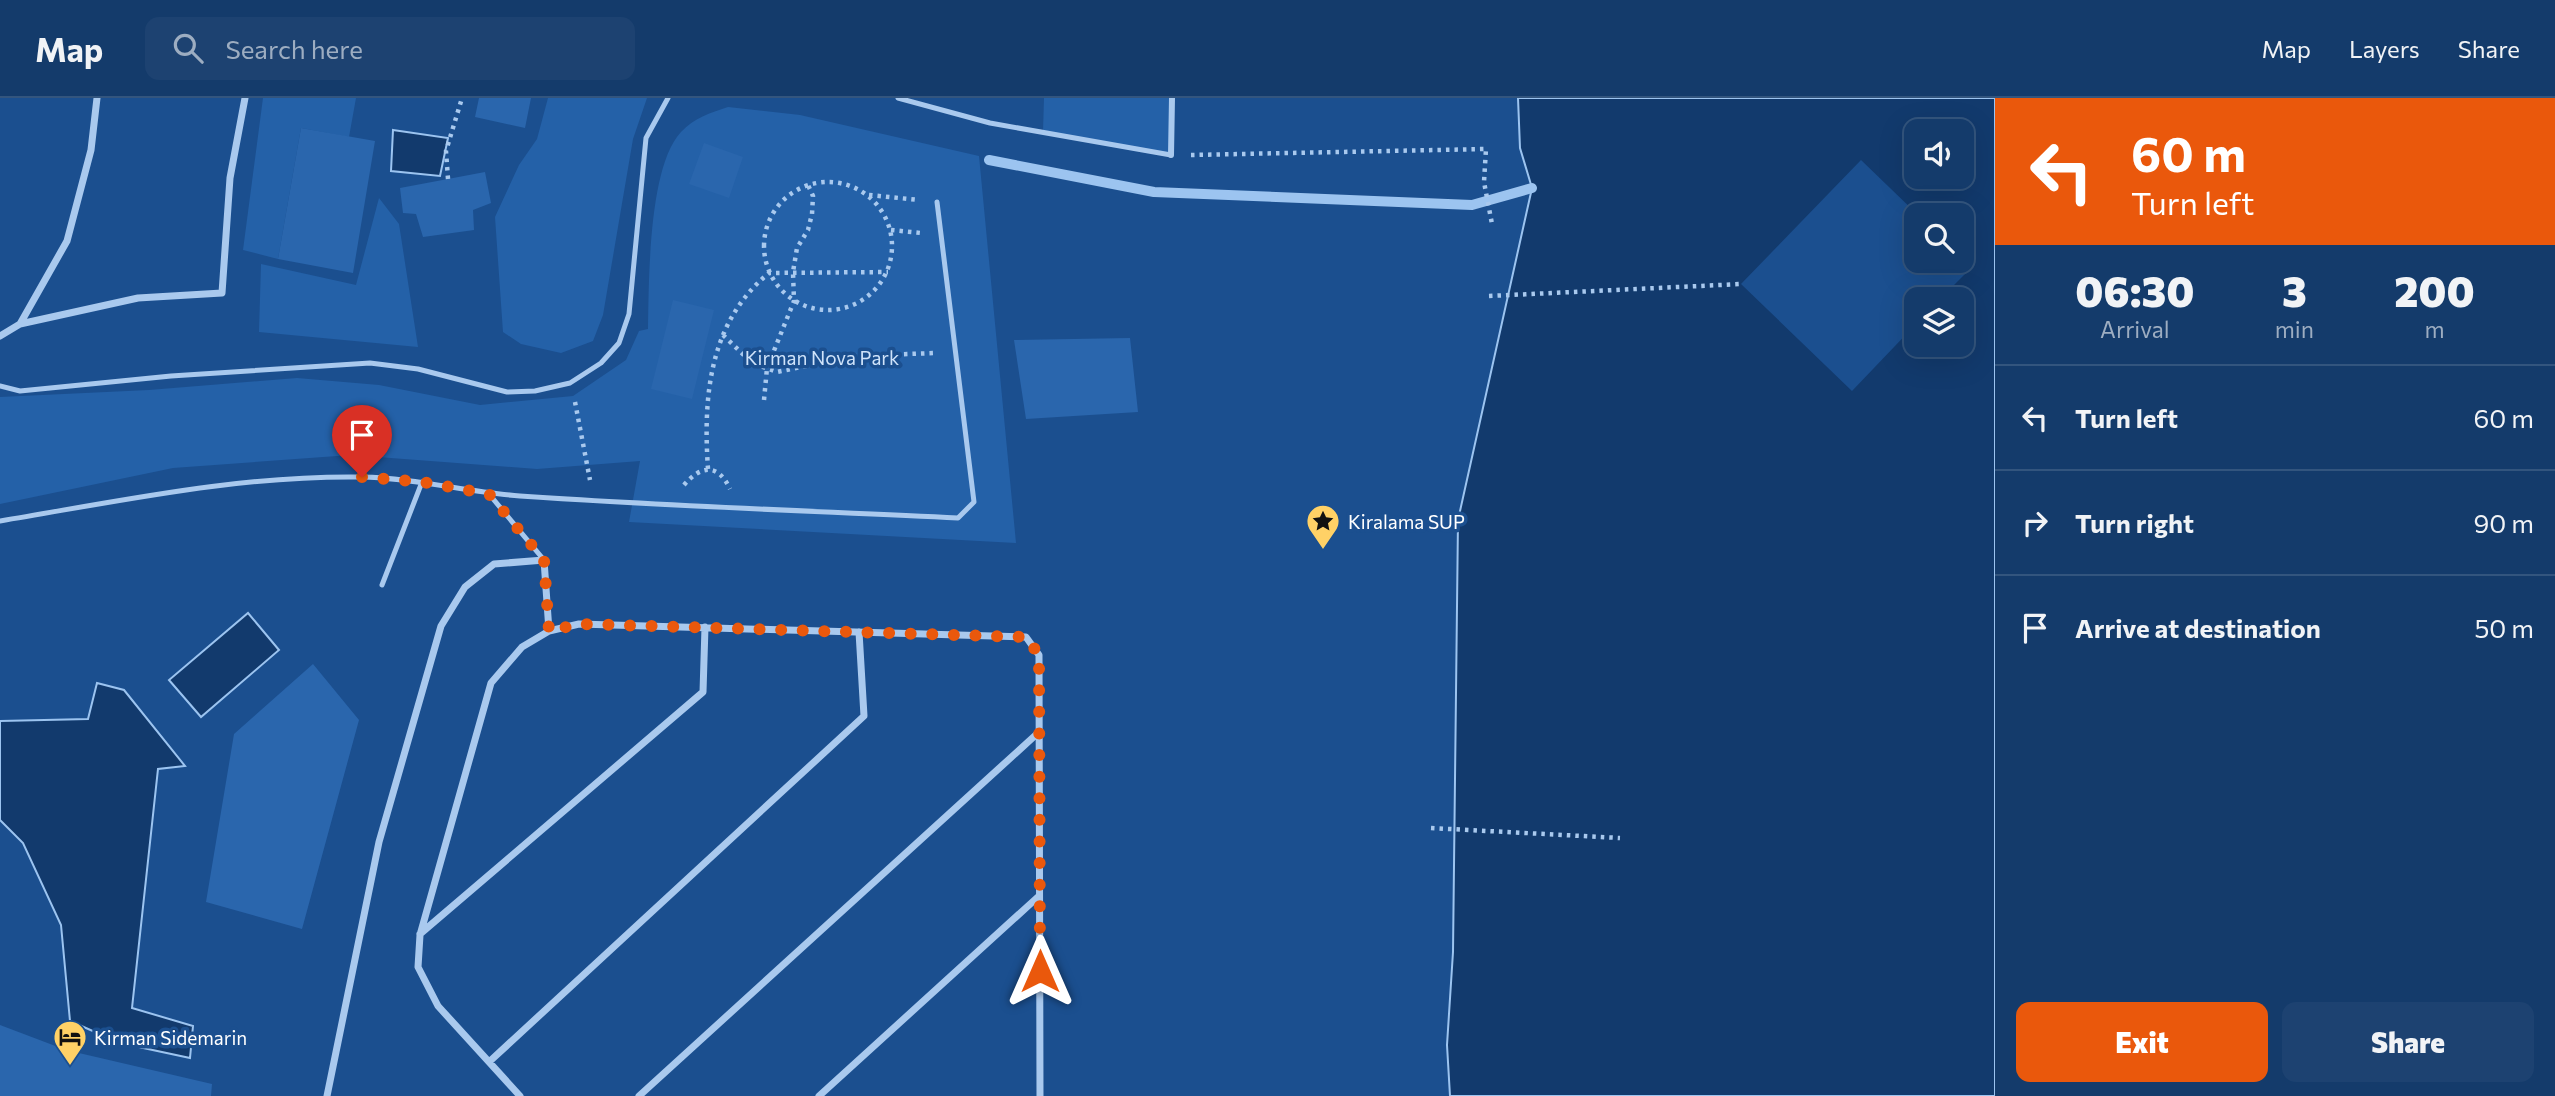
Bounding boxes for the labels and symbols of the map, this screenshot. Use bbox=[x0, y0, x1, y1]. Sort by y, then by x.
park label: Kirman Nova Park bbox=[745, 346, 899, 369]
pin bbox=[332, 405, 392, 477]
place icon: Kiralama SUP bbox=[1304, 502, 1342, 551]
place label: Kiralama SUP bbox=[1348, 510, 1465, 533]
position arrow bbox=[1003, 934, 1077, 1008]
hotel icon: Kirman Sidemarin bbox=[51, 1018, 89, 1067]
place label: Kirman Sidemarin bbox=[94, 1026, 247, 1049]

